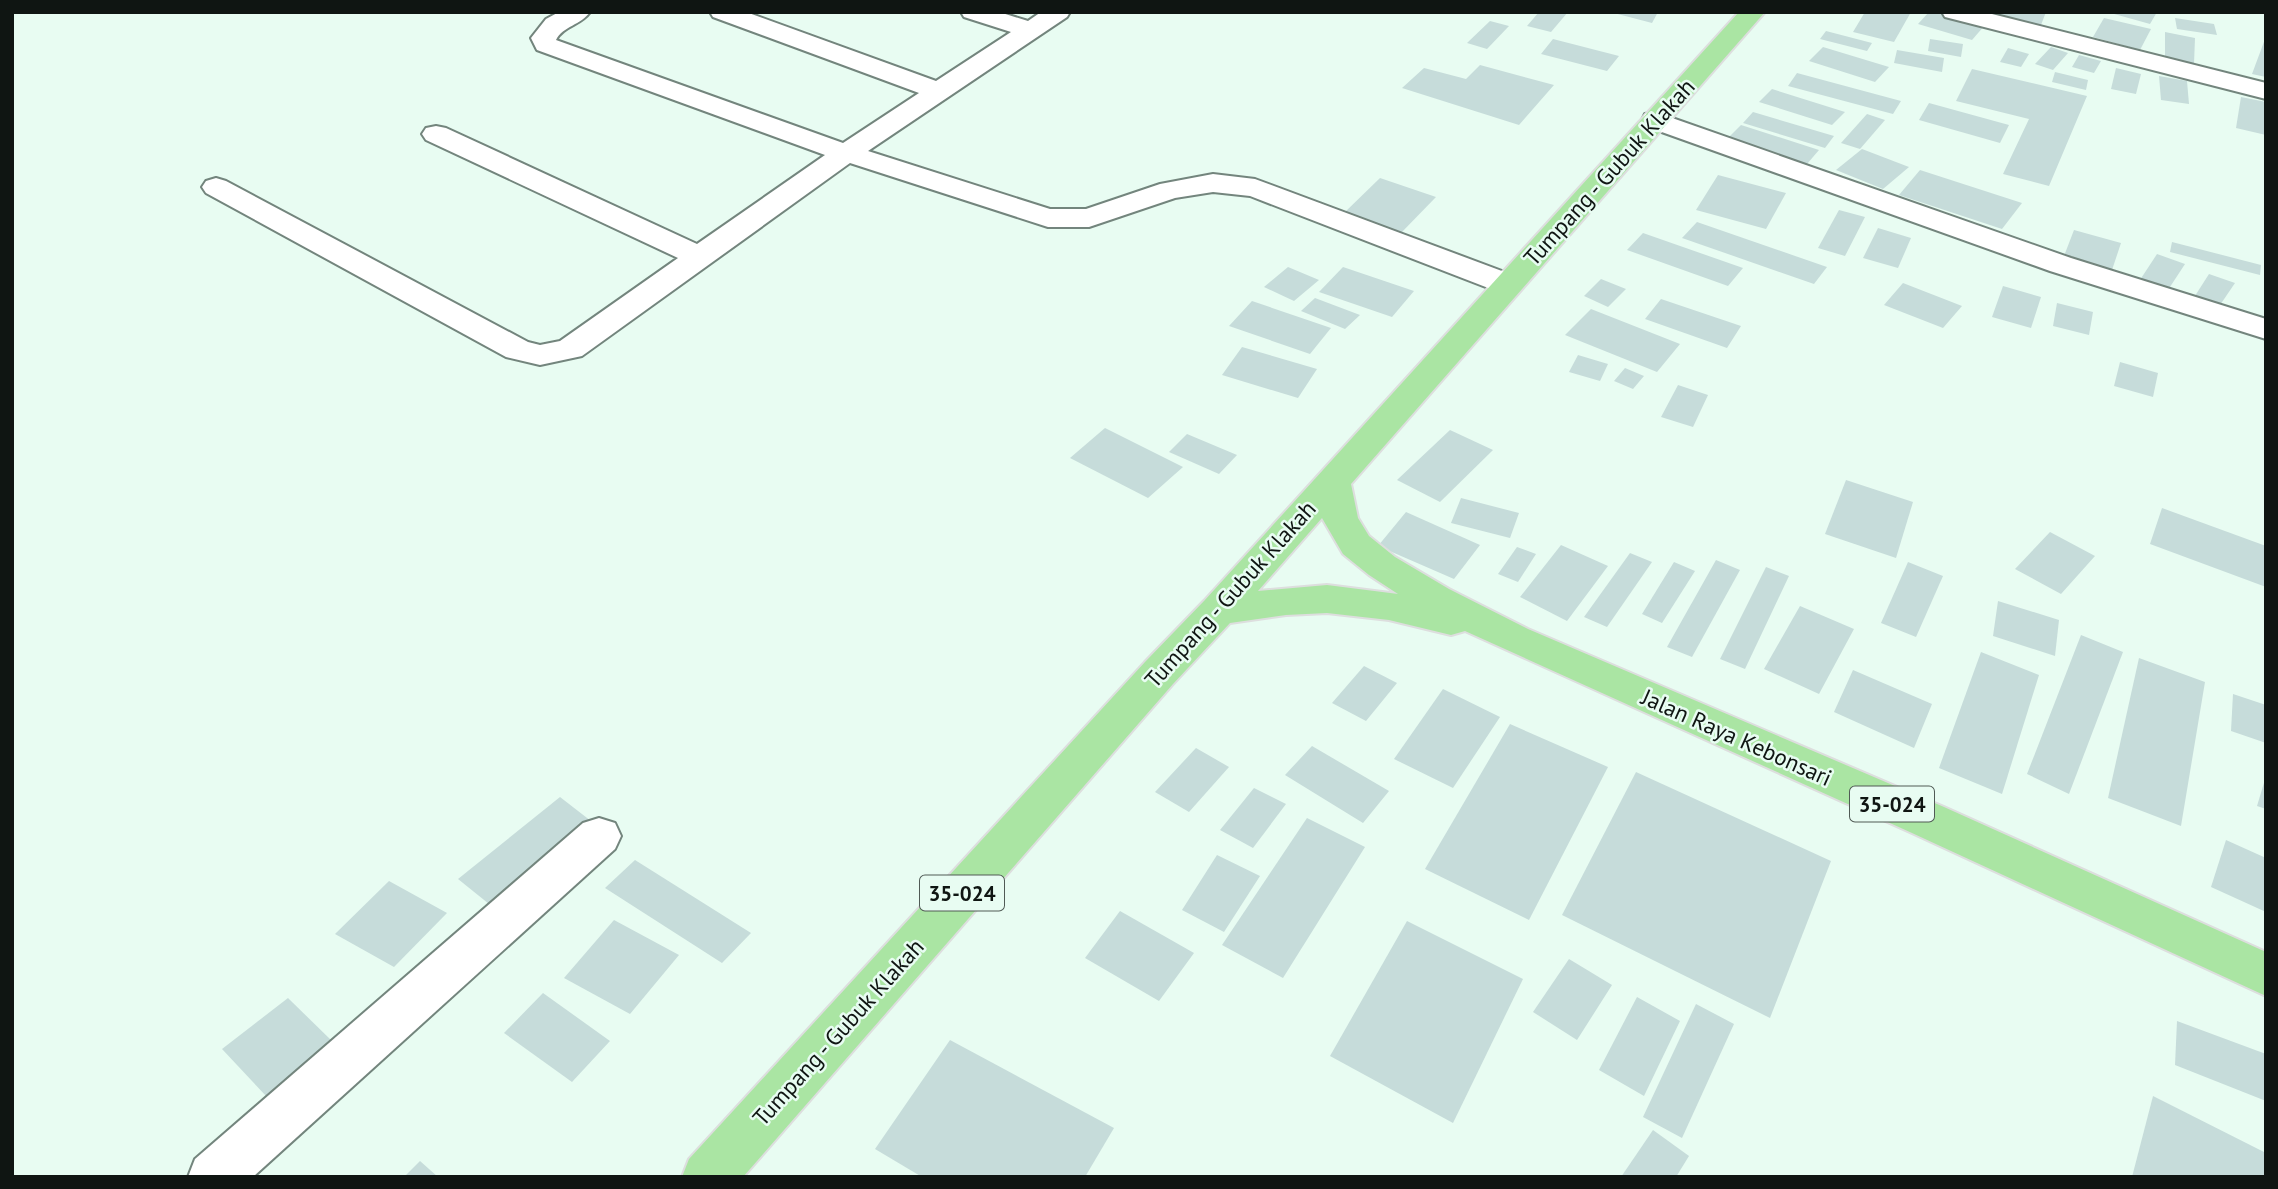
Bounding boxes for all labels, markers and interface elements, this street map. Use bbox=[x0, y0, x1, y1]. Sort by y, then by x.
street label: Tumpang - Gubuk Klakah bbox=[1517, 72, 1701, 272]
street label: Tumpang - Gubuk Klakah bbox=[1138, 494, 1322, 694]
street label: Jalan Raya Kebonsari bbox=[1637, 682, 1837, 792]
road number: 35-024 bbox=[1850, 786, 1934, 822]
road number: 35-024 bbox=[920, 876, 1004, 910]
street label: Tumpang - Gubuk Klakah bbox=[746, 932, 930, 1132]

